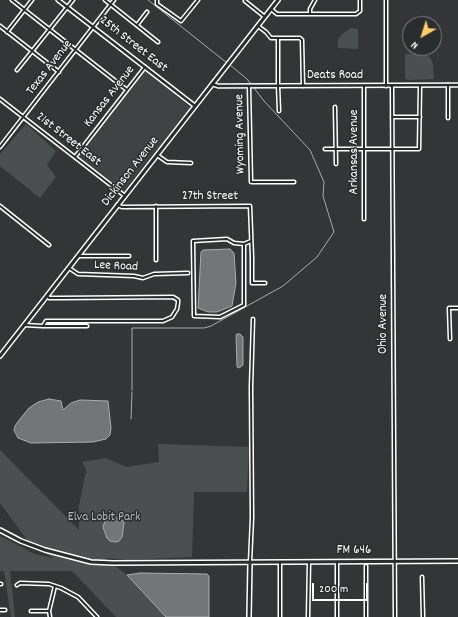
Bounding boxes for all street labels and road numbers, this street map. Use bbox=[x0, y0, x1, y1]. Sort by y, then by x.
street label: 25th Street East bbox=[96, 14, 170, 76]
street label: Texas Avenue bbox=[24, 37, 76, 99]
street label: Kansas Avenue bbox=[81, 63, 139, 131]
street label: Deats Road bbox=[307, 68, 363, 84]
street label: Wyoming Avenue bbox=[233, 94, 249, 174]
street label: 21st Street East bbox=[32, 110, 104, 170]
street label: Arkansas Avenue bbox=[347, 110, 363, 194]
street label: Dickinson Avenue bbox=[99, 134, 163, 210]
street label: 27th Street bbox=[182, 189, 238, 205]
street label: Lee Road bbox=[94, 258, 138, 276]
street label: Ohio Avenue bbox=[376, 294, 392, 354]
street label: FM 646 bbox=[337, 543, 371, 559]

